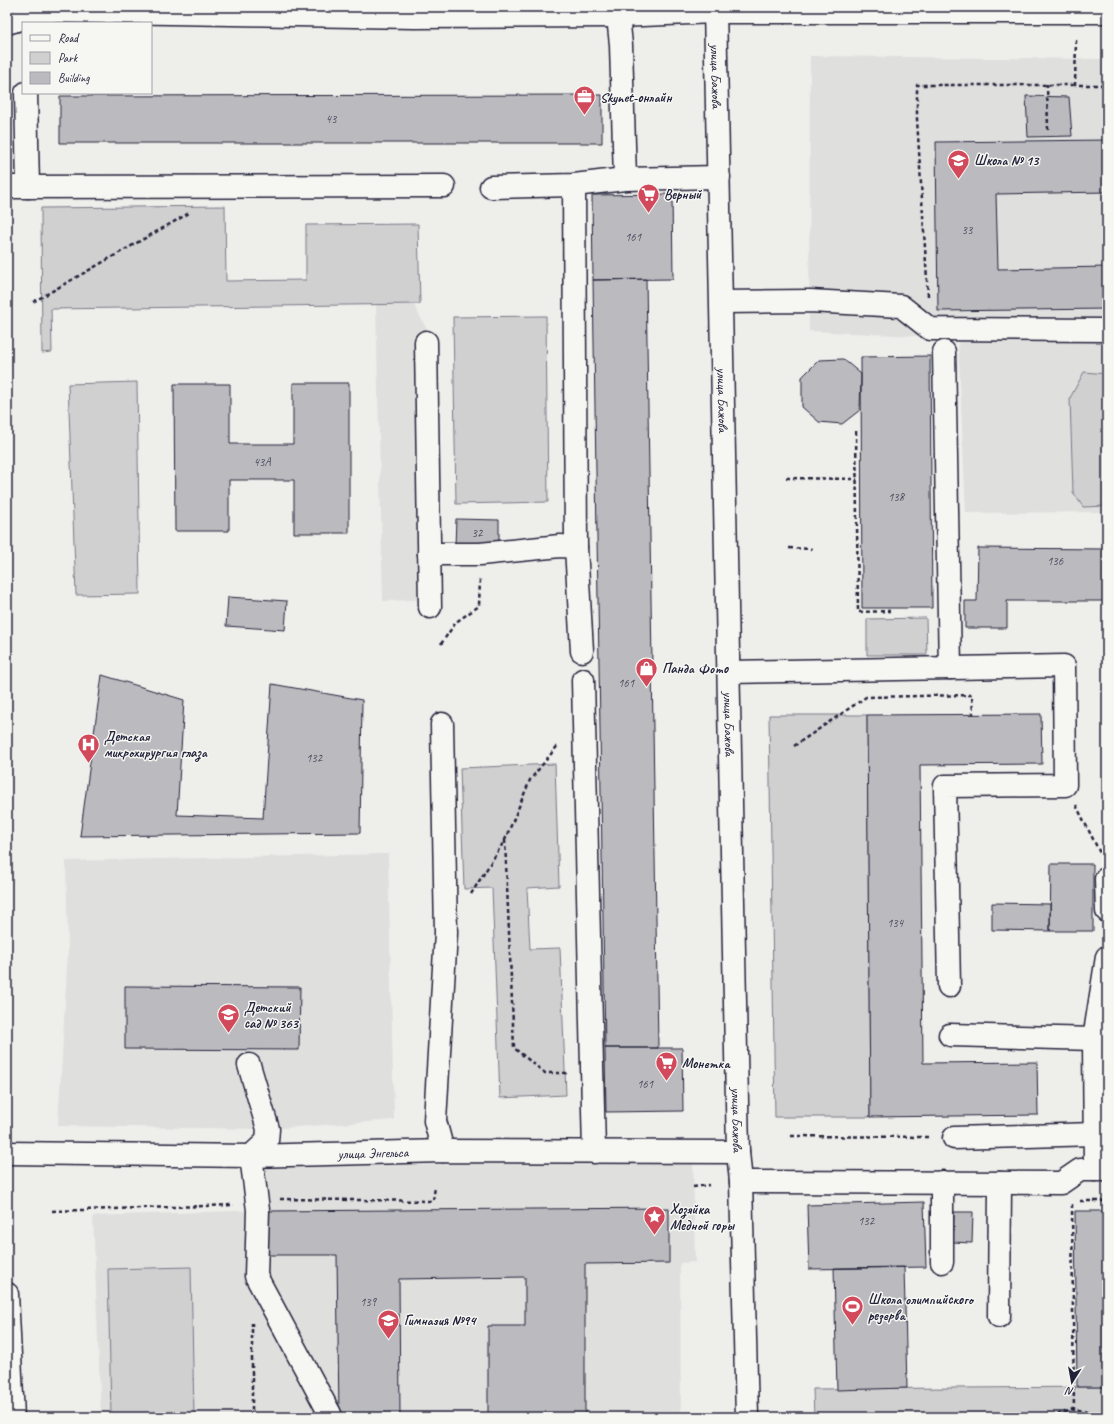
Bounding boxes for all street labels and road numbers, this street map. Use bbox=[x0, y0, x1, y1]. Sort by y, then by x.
street label: улица Бажова bbox=[707, 42, 726, 110]
street label: улица Бажова bbox=[714, 366, 732, 434]
street label: улица Бажова bbox=[720, 690, 739, 758]
street label: улица Бажова bbox=[728, 1086, 747, 1154]
street label: улица Энгельса bbox=[336, 1143, 410, 1162]

